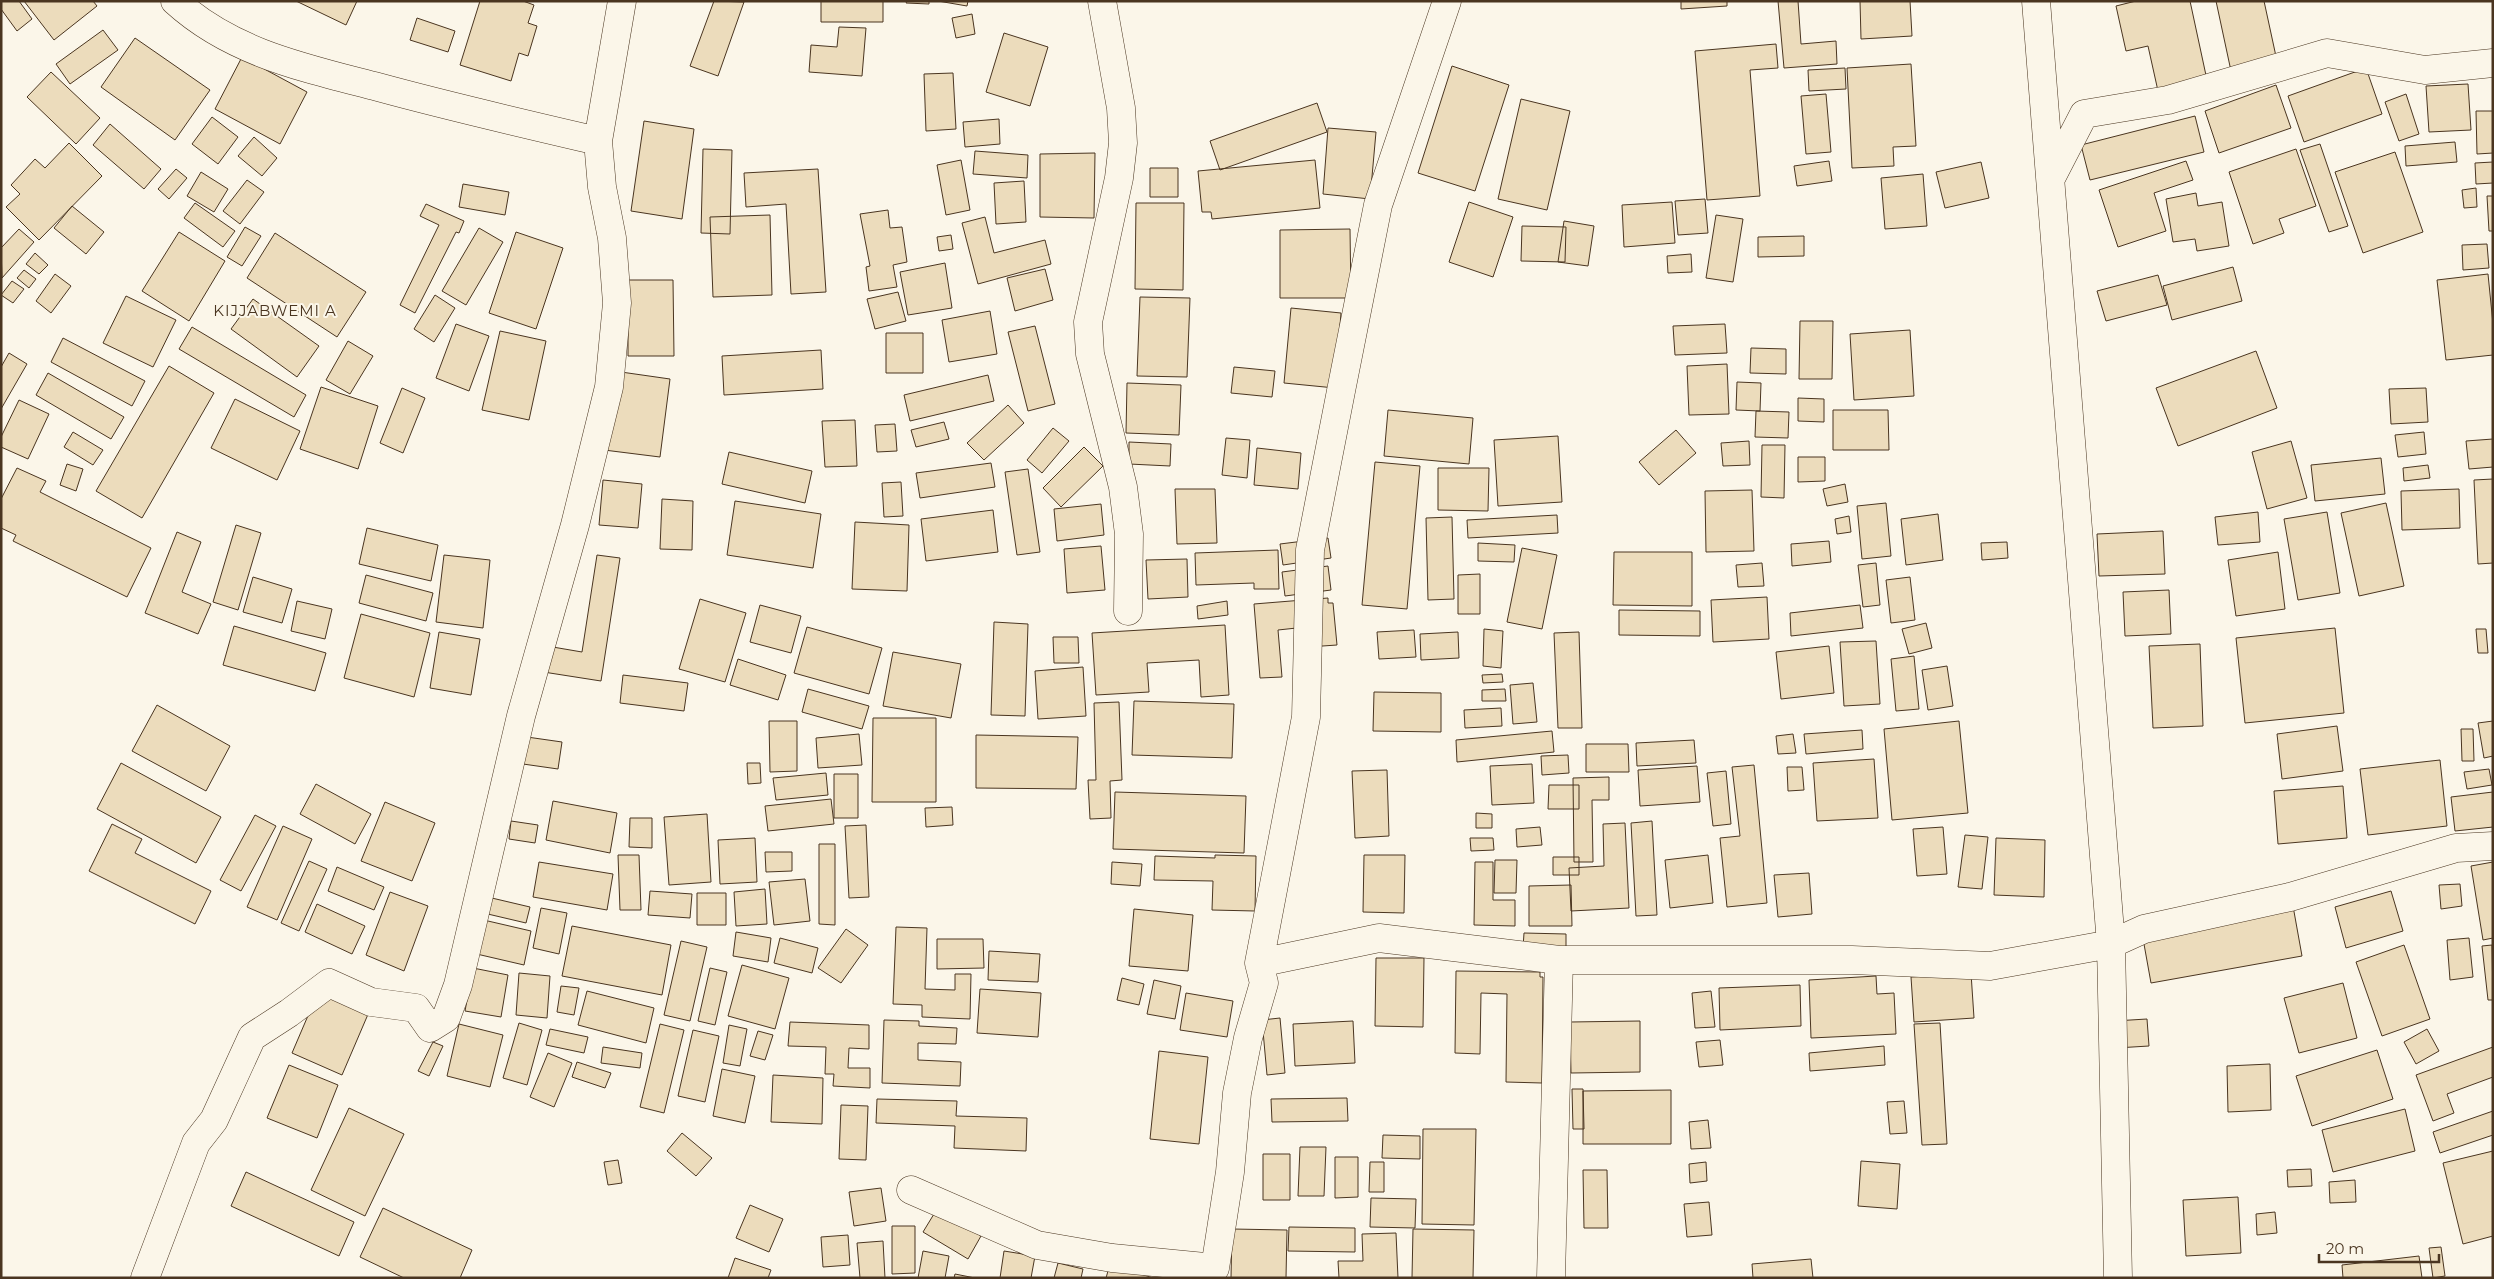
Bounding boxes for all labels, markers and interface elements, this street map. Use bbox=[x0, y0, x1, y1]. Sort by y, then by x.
district label: KIJJABWEMI A bbox=[213, 301, 337, 320]
scale bar bbox=[2319, 1232, 2439, 1264]
text: 20 m bbox=[2326, 1239, 2364, 1258]

